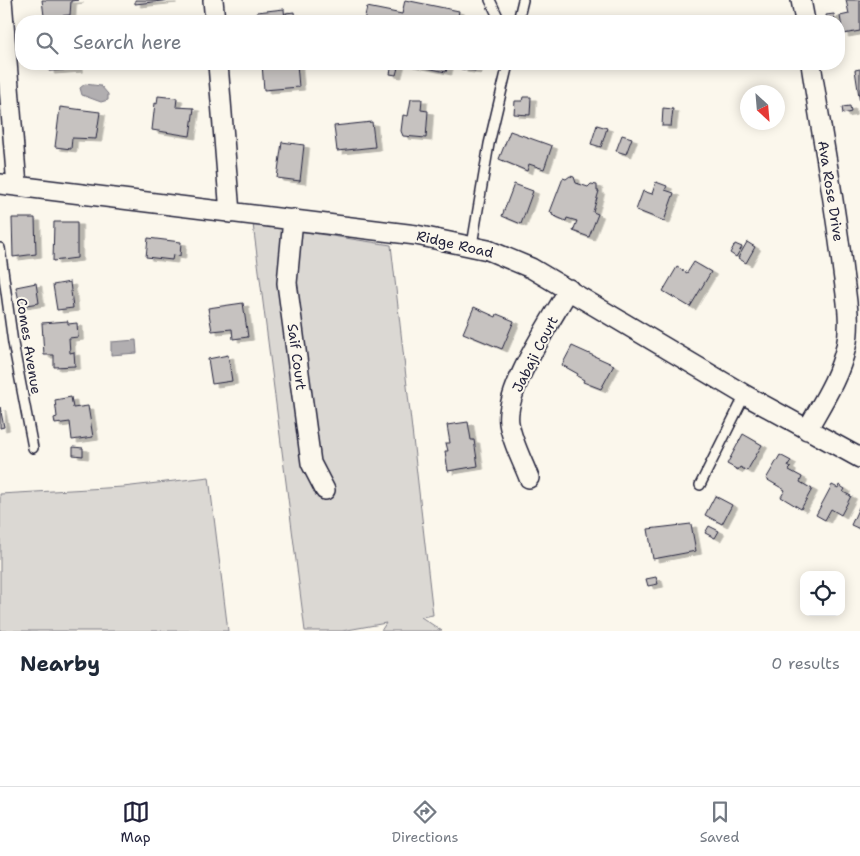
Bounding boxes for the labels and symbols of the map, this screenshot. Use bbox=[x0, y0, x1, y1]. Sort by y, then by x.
north arrow bbox=[740, 85, 785, 130]
street label: Ava Rose Drive bbox=[814, 139, 848, 243]
street label: Ridge Road bbox=[415, 226, 495, 262]
street label: Comes Avenue bbox=[12, 296, 46, 396]
street label: Jabaji Court bbox=[508, 313, 562, 395]
street label: Saif Court bbox=[283, 323, 311, 391]

